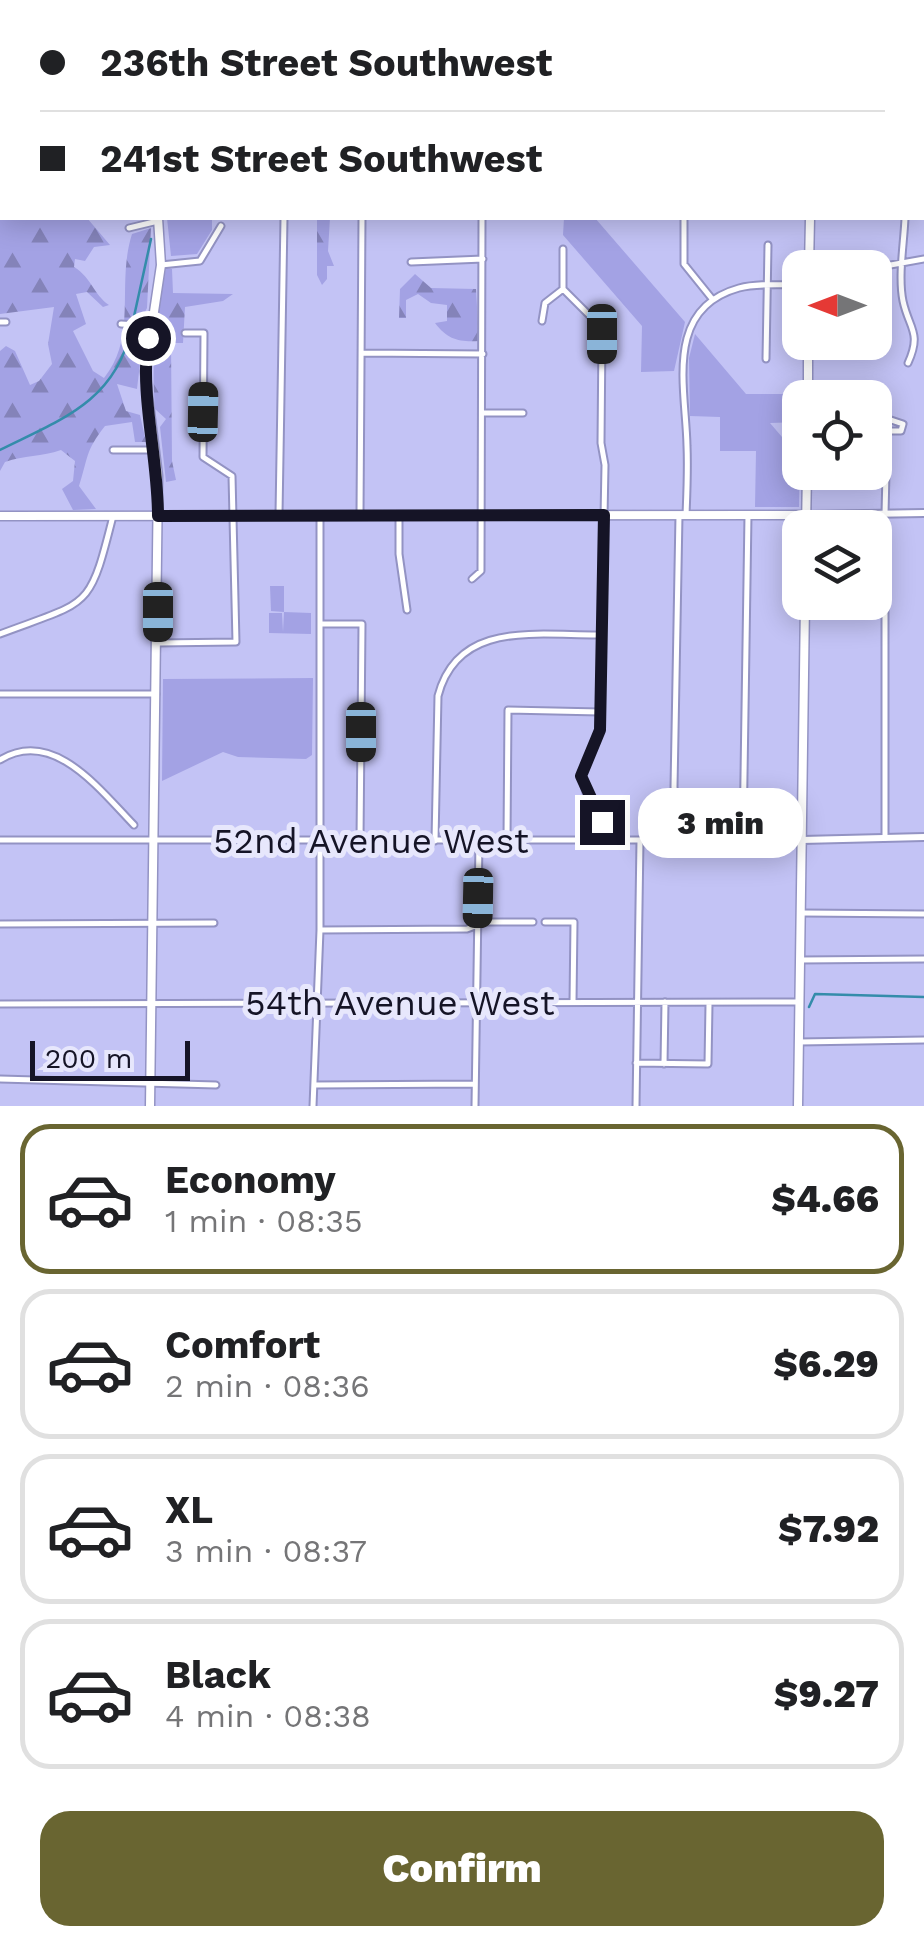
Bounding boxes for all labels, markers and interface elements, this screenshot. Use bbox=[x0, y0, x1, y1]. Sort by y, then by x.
text: 236th Street Southwest bbox=[100, 41, 552, 85]
text: 241st Street Southwest bbox=[100, 137, 542, 181]
north arrow bbox=[782, 250, 892, 360]
map controls bbox=[782, 250, 892, 620]
car bbox=[587, 304, 617, 364]
route start bbox=[126, 316, 171, 361]
button: locate bbox=[782, 380, 892, 490]
car bbox=[187, 382, 219, 442]
button: layers bbox=[782, 510, 892, 620]
car bbox=[143, 582, 173, 642]
car bbox=[346, 702, 376, 762]
callout: 3 min bbox=[637, 787, 802, 857]
route end bbox=[580, 800, 625, 845]
text: 3 min bbox=[677, 804, 764, 842]
street label: 52nd Avenue West bbox=[213, 820, 529, 862]
car bbox=[462, 868, 494, 928]
street label: 54th Avenue West bbox=[245, 982, 555, 1024]
scale bar bbox=[30, 1036, 190, 1080]
text: 200 m bbox=[45, 1042, 132, 1075]
icon: car bbox=[45, 1154, 135, 1244]
text: Economy bbox=[165, 1158, 336, 1202]
text: $4.66 bbox=[771, 1177, 879, 1221]
text: 1 min · 08:35 bbox=[165, 1202, 363, 1240]
icon: car bbox=[45, 1319, 135, 1409]
text: Comfort bbox=[165, 1323, 320, 1367]
text: $6.29 bbox=[773, 1342, 879, 1386]
text: 2 min · 08:36 bbox=[165, 1367, 370, 1405]
icon: car bbox=[45, 1484, 135, 1574]
text: XL bbox=[165, 1488, 213, 1532]
text: $7.92 bbox=[778, 1507, 879, 1551]
text: 3 min · 08:37 bbox=[165, 1532, 367, 1570]
icon: car bbox=[45, 1649, 135, 1739]
text: Black bbox=[165, 1653, 271, 1697]
text: $9.27 bbox=[774, 1672, 879, 1716]
text: 4 min · 08:38 bbox=[165, 1697, 371, 1735]
button: Confirm bbox=[40, 1811, 884, 1926]

